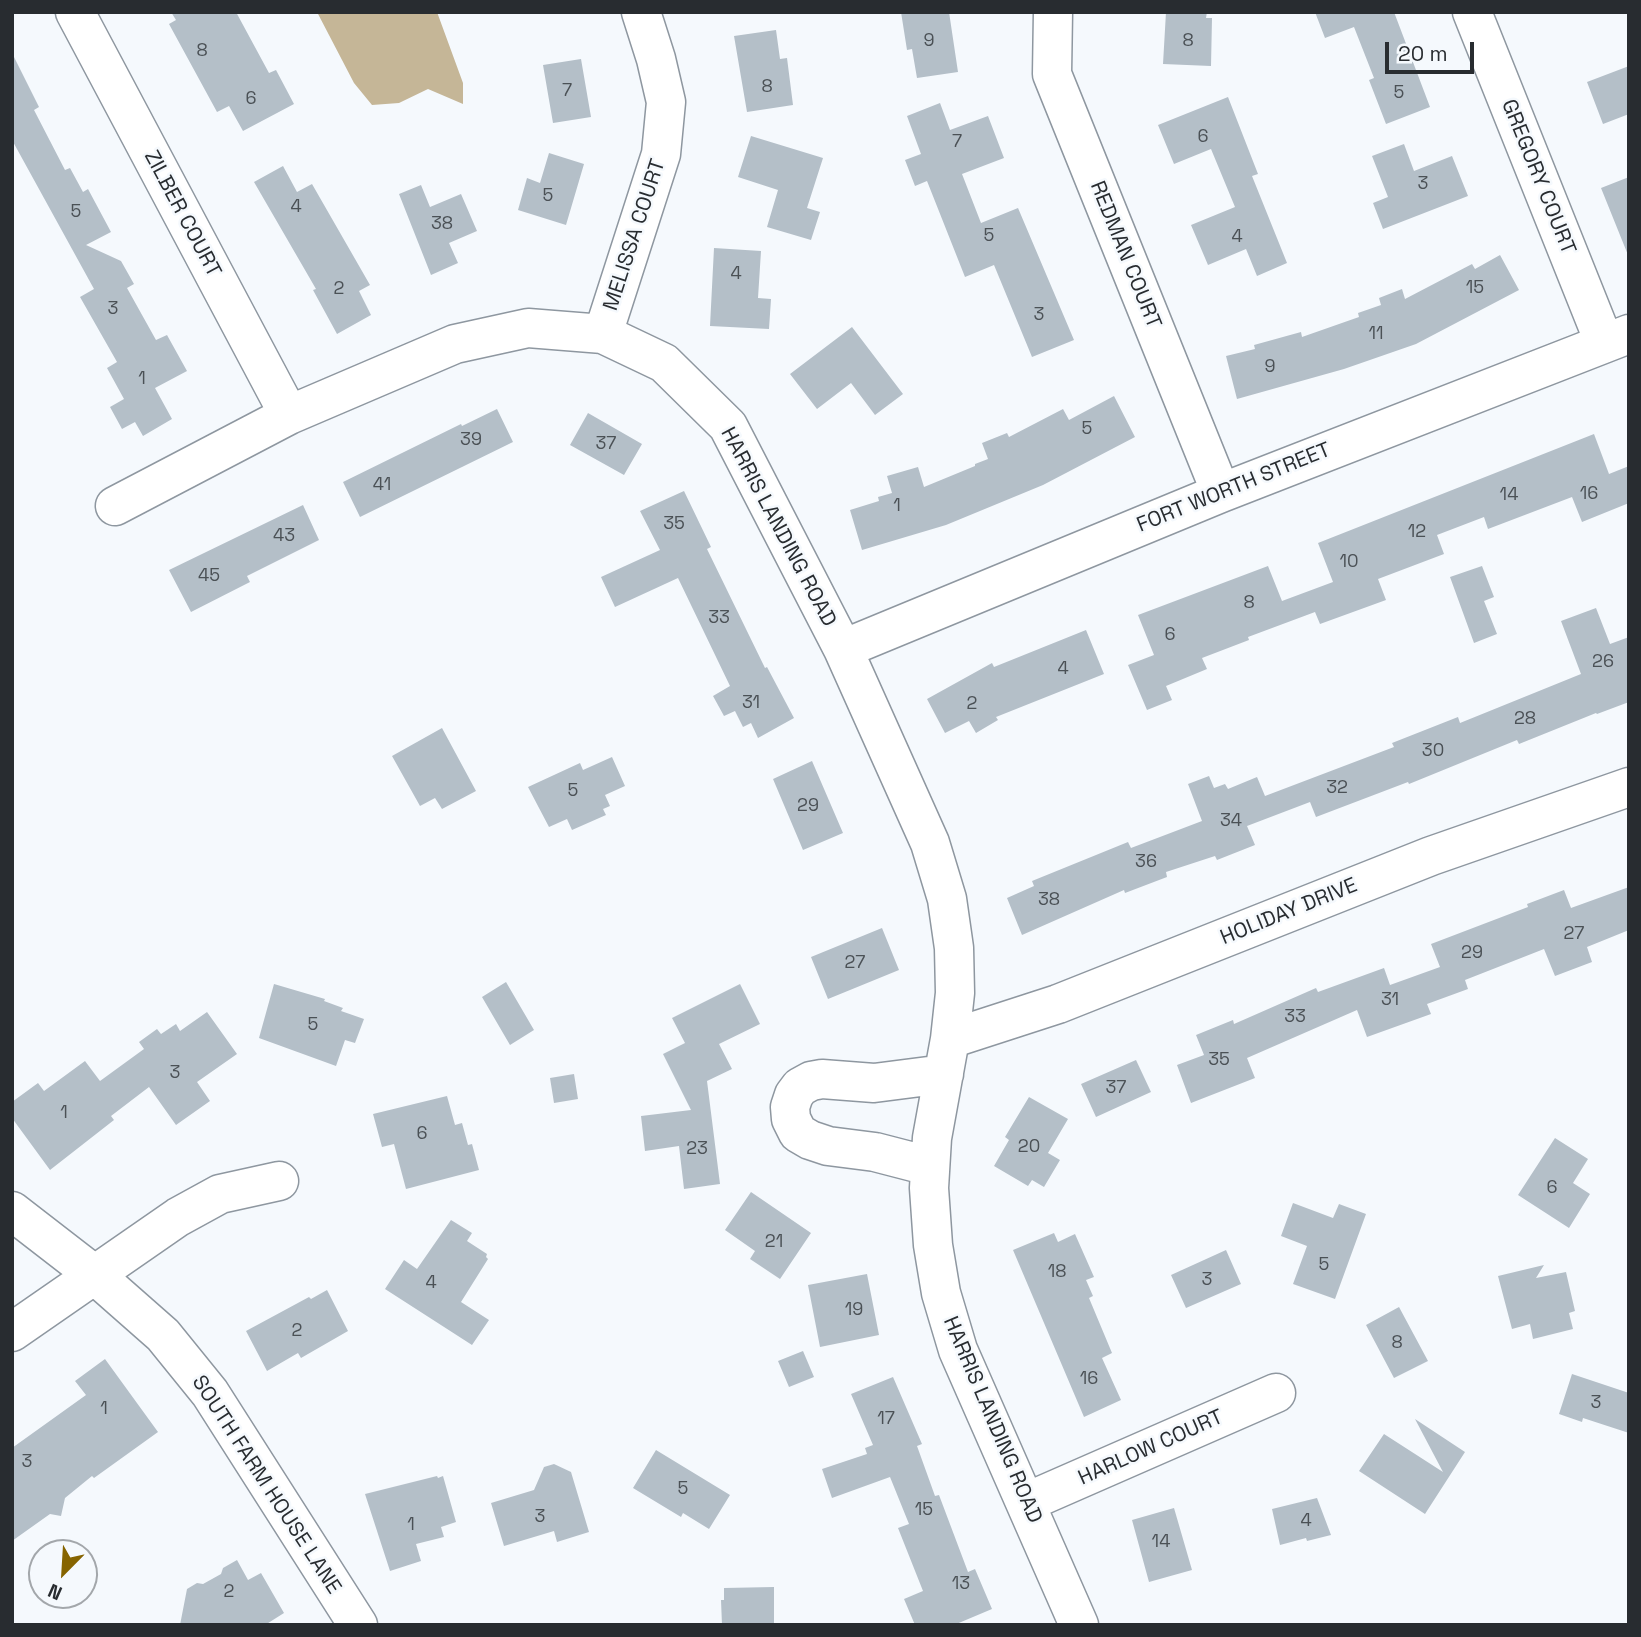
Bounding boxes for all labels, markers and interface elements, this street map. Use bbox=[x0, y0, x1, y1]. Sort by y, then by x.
scale bar bbox=[1389, 28, 1478, 72]
house number: 9 bbox=[923, 30, 935, 52]
house number: 8 bbox=[1182, 30, 1194, 52]
house number: 8 bbox=[196, 40, 208, 62]
text: 20 m bbox=[1398, 40, 1448, 67]
house number: 8 bbox=[761, 76, 773, 98]
house number: 7 bbox=[562, 80, 572, 102]
house number: 5 bbox=[1394, 82, 1404, 104]
house number: 6 bbox=[245, 88, 257, 110]
street label: GREGORY COURT bbox=[1495, 96, 1581, 258]
house number: 6 bbox=[1197, 126, 1209, 148]
house number: 7 bbox=[952, 131, 962, 153]
street label: ZILBER COURT bbox=[138, 146, 226, 282]
street label: MELISSA COURT bbox=[599, 156, 671, 314]
house number: 3 bbox=[1418, 173, 1428, 195]
street label: REDMAN COURT bbox=[1084, 178, 1166, 332]
house number: 5 bbox=[543, 185, 553, 207]
house number: 4 bbox=[290, 196, 302, 218]
house number: 5 bbox=[71, 201, 81, 223]
house number: 38 bbox=[431, 213, 453, 235]
house number: 5 bbox=[984, 225, 994, 247]
house number: 4 bbox=[1231, 226, 1243, 248]
house number: 4 bbox=[730, 263, 742, 285]
house number: 15 bbox=[1466, 277, 1484, 299]
house number: 2 bbox=[334, 278, 344, 300]
house number: 3 bbox=[108, 298, 118, 320]
house number: 3 bbox=[1034, 304, 1044, 326]
house number: 11 bbox=[1368, 323, 1384, 345]
house number: 9 bbox=[1264, 356, 1276, 378]
house number: 1 bbox=[138, 368, 146, 390]
house number: 5 bbox=[1082, 418, 1092, 440]
street label: HARRIS LANDING ROAD bbox=[715, 423, 841, 631]
house number: 39 bbox=[460, 429, 482, 451]
house number: 37 bbox=[595, 433, 617, 455]
street label: FORT WORTH STREET bbox=[1133, 438, 1335, 538]
house number: 41 bbox=[373, 474, 391, 496]
house number: 16 bbox=[1580, 483, 1598, 505]
house number: 14 bbox=[1500, 484, 1518, 506]
house number: 1 bbox=[893, 495, 901, 517]
house number: 35 bbox=[663, 513, 685, 535]
house number: 12 bbox=[1408, 521, 1426, 543]
house number: 43 bbox=[273, 525, 295, 547]
house number: 10 bbox=[1339, 551, 1359, 573]
house number: 45 bbox=[198, 565, 220, 587]
house number: 8 bbox=[1243, 592, 1255, 614]
house number: 33 bbox=[708, 607, 730, 629]
house number: 6 bbox=[1164, 624, 1176, 646]
house number: 26 bbox=[1592, 651, 1614, 673]
house number: 4 bbox=[1057, 658, 1069, 680]
house number: 31 bbox=[742, 692, 760, 714]
house number: 2 bbox=[967, 693, 977, 715]
house number: 28 bbox=[1514, 708, 1536, 730]
house number: 30 bbox=[1422, 740, 1444, 762]
house number: 32 bbox=[1326, 777, 1348, 799]
house number: 5 bbox=[568, 780, 578, 802]
house number: 29 bbox=[797, 795, 819, 817]
house number: 34 bbox=[1220, 810, 1242, 832]
house number: 36 bbox=[1135, 851, 1157, 873]
street label: HOLIDAY DRIVE bbox=[1217, 873, 1361, 951]
house number: 38 bbox=[1038, 889, 1060, 911]
house number: 27 bbox=[1564, 923, 1584, 945]
house number: 29 bbox=[1461, 942, 1483, 964]
house number: 27 bbox=[845, 952, 865, 974]
house number: 31 bbox=[1381, 989, 1399, 1011]
house number: 33 bbox=[1284, 1006, 1306, 1028]
house number: 5 bbox=[308, 1014, 318, 1036]
house number: 35 bbox=[1208, 1049, 1230, 1071]
house number: 3 bbox=[170, 1062, 180, 1084]
house number: 37 bbox=[1105, 1077, 1127, 1099]
house number: 1 bbox=[60, 1102, 68, 1124]
house number: 6 bbox=[416, 1123, 428, 1145]
house number: 20 bbox=[1018, 1136, 1040, 1158]
house number: 23 bbox=[686, 1138, 708, 1160]
house number: 6 bbox=[1546, 1177, 1558, 1199]
house number: 21 bbox=[765, 1231, 783, 1253]
house number: 5 bbox=[1319, 1254, 1329, 1276]
house number: 18 bbox=[1048, 1261, 1066, 1283]
house number: 3 bbox=[1202, 1269, 1212, 1291]
house number: 4 bbox=[425, 1272, 437, 1294]
house number: 19 bbox=[845, 1299, 863, 1321]
street label: HARRIS LANDING ROAD bbox=[937, 1313, 1047, 1527]
house number: 2 bbox=[292, 1320, 302, 1342]
house number: 8 bbox=[1391, 1332, 1403, 1354]
house number: 16 bbox=[1080, 1368, 1098, 1390]
street label: SOUTH FARM HOUSE LANE bbox=[186, 1371, 346, 1599]
house number: 3 bbox=[1591, 1392, 1601, 1414]
house number: 1 bbox=[100, 1398, 108, 1420]
street label: HARLOW COURT bbox=[1075, 1405, 1227, 1491]
house number: 17 bbox=[877, 1408, 895, 1430]
house number: 3 bbox=[22, 1451, 32, 1473]
house number: 5 bbox=[678, 1478, 688, 1500]
house number: 15 bbox=[915, 1499, 933, 1521]
house number: 3 bbox=[535, 1506, 545, 1528]
house number: 4 bbox=[1300, 1510, 1312, 1532]
house number: 1 bbox=[407, 1514, 415, 1536]
house number: 14 bbox=[1152, 1531, 1170, 1553]
north arrow bbox=[28, 1539, 98, 1609]
house number: 13 bbox=[952, 1573, 970, 1595]
text: N bbox=[44, 1578, 66, 1606]
house number: 2 bbox=[224, 1581, 234, 1603]

